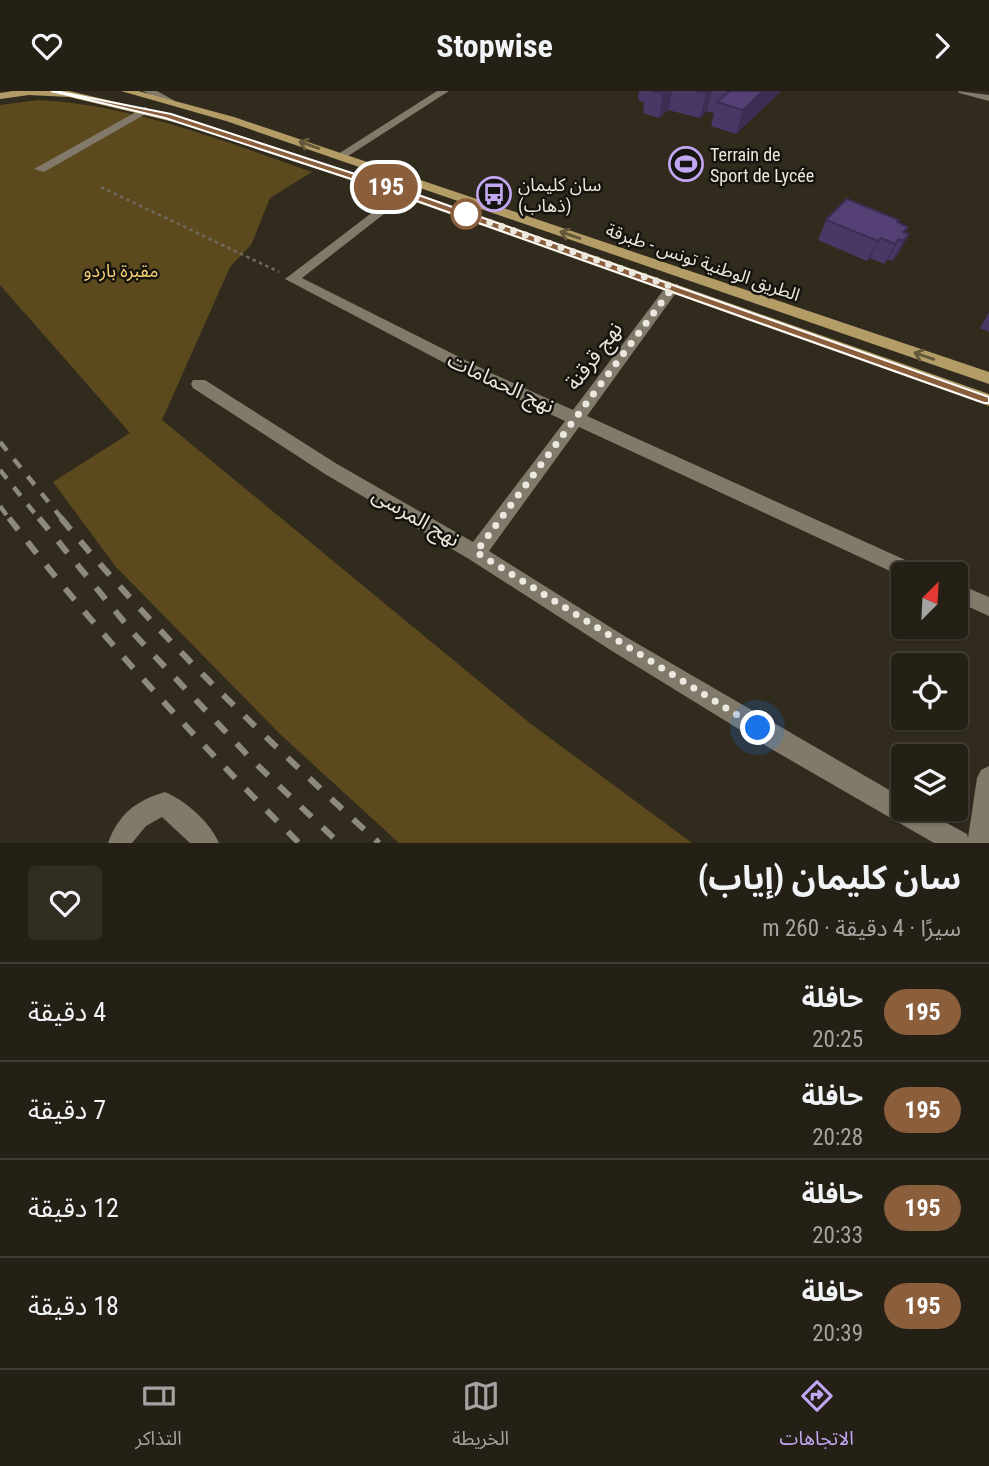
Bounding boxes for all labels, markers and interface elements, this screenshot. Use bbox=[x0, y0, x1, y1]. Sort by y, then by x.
icon: heart bbox=[28, 27, 66, 65]
text: Stopwise bbox=[436, 27, 553, 65]
icon: forward bbox=[923, 27, 961, 65]
one-way arrow bbox=[298, 138, 320, 151]
place label: Terrain de Sport de Lycée bbox=[710, 144, 814, 186]
sports icon: Terrain de Sport de Lycée bbox=[667, 145, 705, 183]
line badge: 195 bbox=[346, 164, 426, 210]
text: 195 bbox=[368, 173, 404, 201]
place label: سان كليمان (ذهاب) bbox=[518, 174, 601, 217]
bus stop icon: سان كليمان (ذهاب) bbox=[475, 175, 513, 213]
unlabelled marker bbox=[451, 199, 481, 229]
street label: الطريق الوطنية تونس - طبرقة bbox=[603, 219, 803, 306]
one-way arrow bbox=[559, 228, 581, 241]
park label: مقبرة باردو bbox=[83, 260, 159, 282]
street label: نهج قرقنة bbox=[561, 317, 630, 396]
street label: نهج الحمامات bbox=[443, 348, 558, 421]
one-way arrow bbox=[914, 349, 936, 361]
street label: نهج المرسى bbox=[367, 482, 464, 554]
north arrow bbox=[891, 562, 968, 639]
map controls bbox=[891, 562, 968, 821]
button: locate bbox=[891, 653, 968, 730]
your location bbox=[740, 710, 775, 745]
button: layers bbox=[891, 744, 968, 821]
text: سان كليمان (إياب) bbox=[698, 858, 961, 897]
button: heart bbox=[28, 866, 102, 940]
text: سيرًا · 4 دقيقة · 260 m bbox=[762, 915, 961, 942]
text: حافلة bbox=[802, 983, 863, 1013]
text: 4 دقيقة bbox=[28, 997, 106, 1027]
text: 195 bbox=[904, 998, 941, 1026]
text: 20:25 bbox=[812, 1026, 863, 1053]
text: حافلة bbox=[802, 1081, 863, 1111]
text: 7 دقيقة bbox=[28, 1095, 106, 1125]
text: 195 bbox=[904, 1096, 941, 1124]
text: 20:28 bbox=[812, 1124, 863, 1151]
text: حافلة bbox=[802, 1179, 863, 1209]
text: 12 دقيقة bbox=[28, 1193, 119, 1223]
text: 195 bbox=[904, 1194, 941, 1222]
text: 20:33 bbox=[812, 1222, 863, 1249]
text: حافلة bbox=[802, 1277, 863, 1307]
text: 18 دقيقة bbox=[28, 1291, 119, 1321]
text: 195 bbox=[904, 1292, 941, 1320]
text: 20:39 bbox=[812, 1320, 863, 1347]
tab: التذاكر bbox=[135, 1377, 182, 1459]
tab: الخريطة bbox=[452, 1377, 509, 1459]
tab: الاتجاهات bbox=[780, 1377, 854, 1459]

